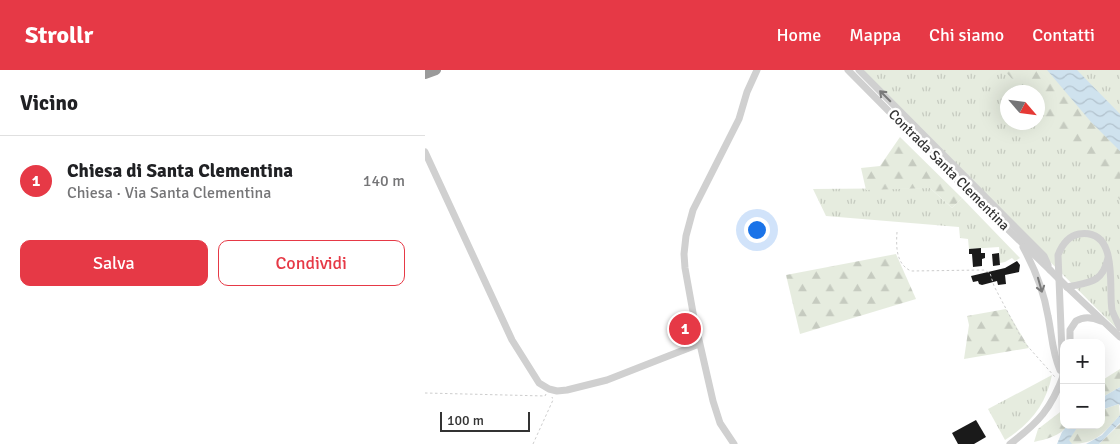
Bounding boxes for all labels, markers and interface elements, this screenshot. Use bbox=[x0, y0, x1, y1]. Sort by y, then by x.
text: Strollr bbox=[25, 20, 93, 50]
text: Home bbox=[776, 24, 821, 46]
text: Mappa bbox=[849, 24, 901, 46]
text: Chi siamo bbox=[929, 24, 1004, 46]
text: Contatti bbox=[1032, 24, 1095, 46]
north arrow bbox=[1000, 85, 1045, 130]
text: Vicino bbox=[20, 90, 78, 116]
one-way arrow bbox=[878, 90, 891, 102]
street label: Contrada Santa Clementina bbox=[885, 106, 1013, 234]
text: Chiesa di Santa Clementina bbox=[67, 159, 293, 183]
text: 1 bbox=[32, 171, 40, 191]
text: 140 m bbox=[363, 171, 405, 191]
text: Chiesa · Via Santa Clementina bbox=[67, 183, 271, 203]
your location bbox=[744, 217, 770, 243]
button: Salva bbox=[20, 240, 208, 286]
button: Condividi bbox=[218, 240, 405, 286]
one-way arrow bbox=[1035, 277, 1045, 293]
pin: 1 bbox=[669, 310, 701, 348]
map controls bbox=[1060, 339, 1105, 429]
button: + bbox=[1060, 339, 1105, 384]
button: − bbox=[1060, 384, 1105, 429]
scale bar bbox=[440, 409, 530, 432]
text: 100 m bbox=[447, 412, 484, 429]

